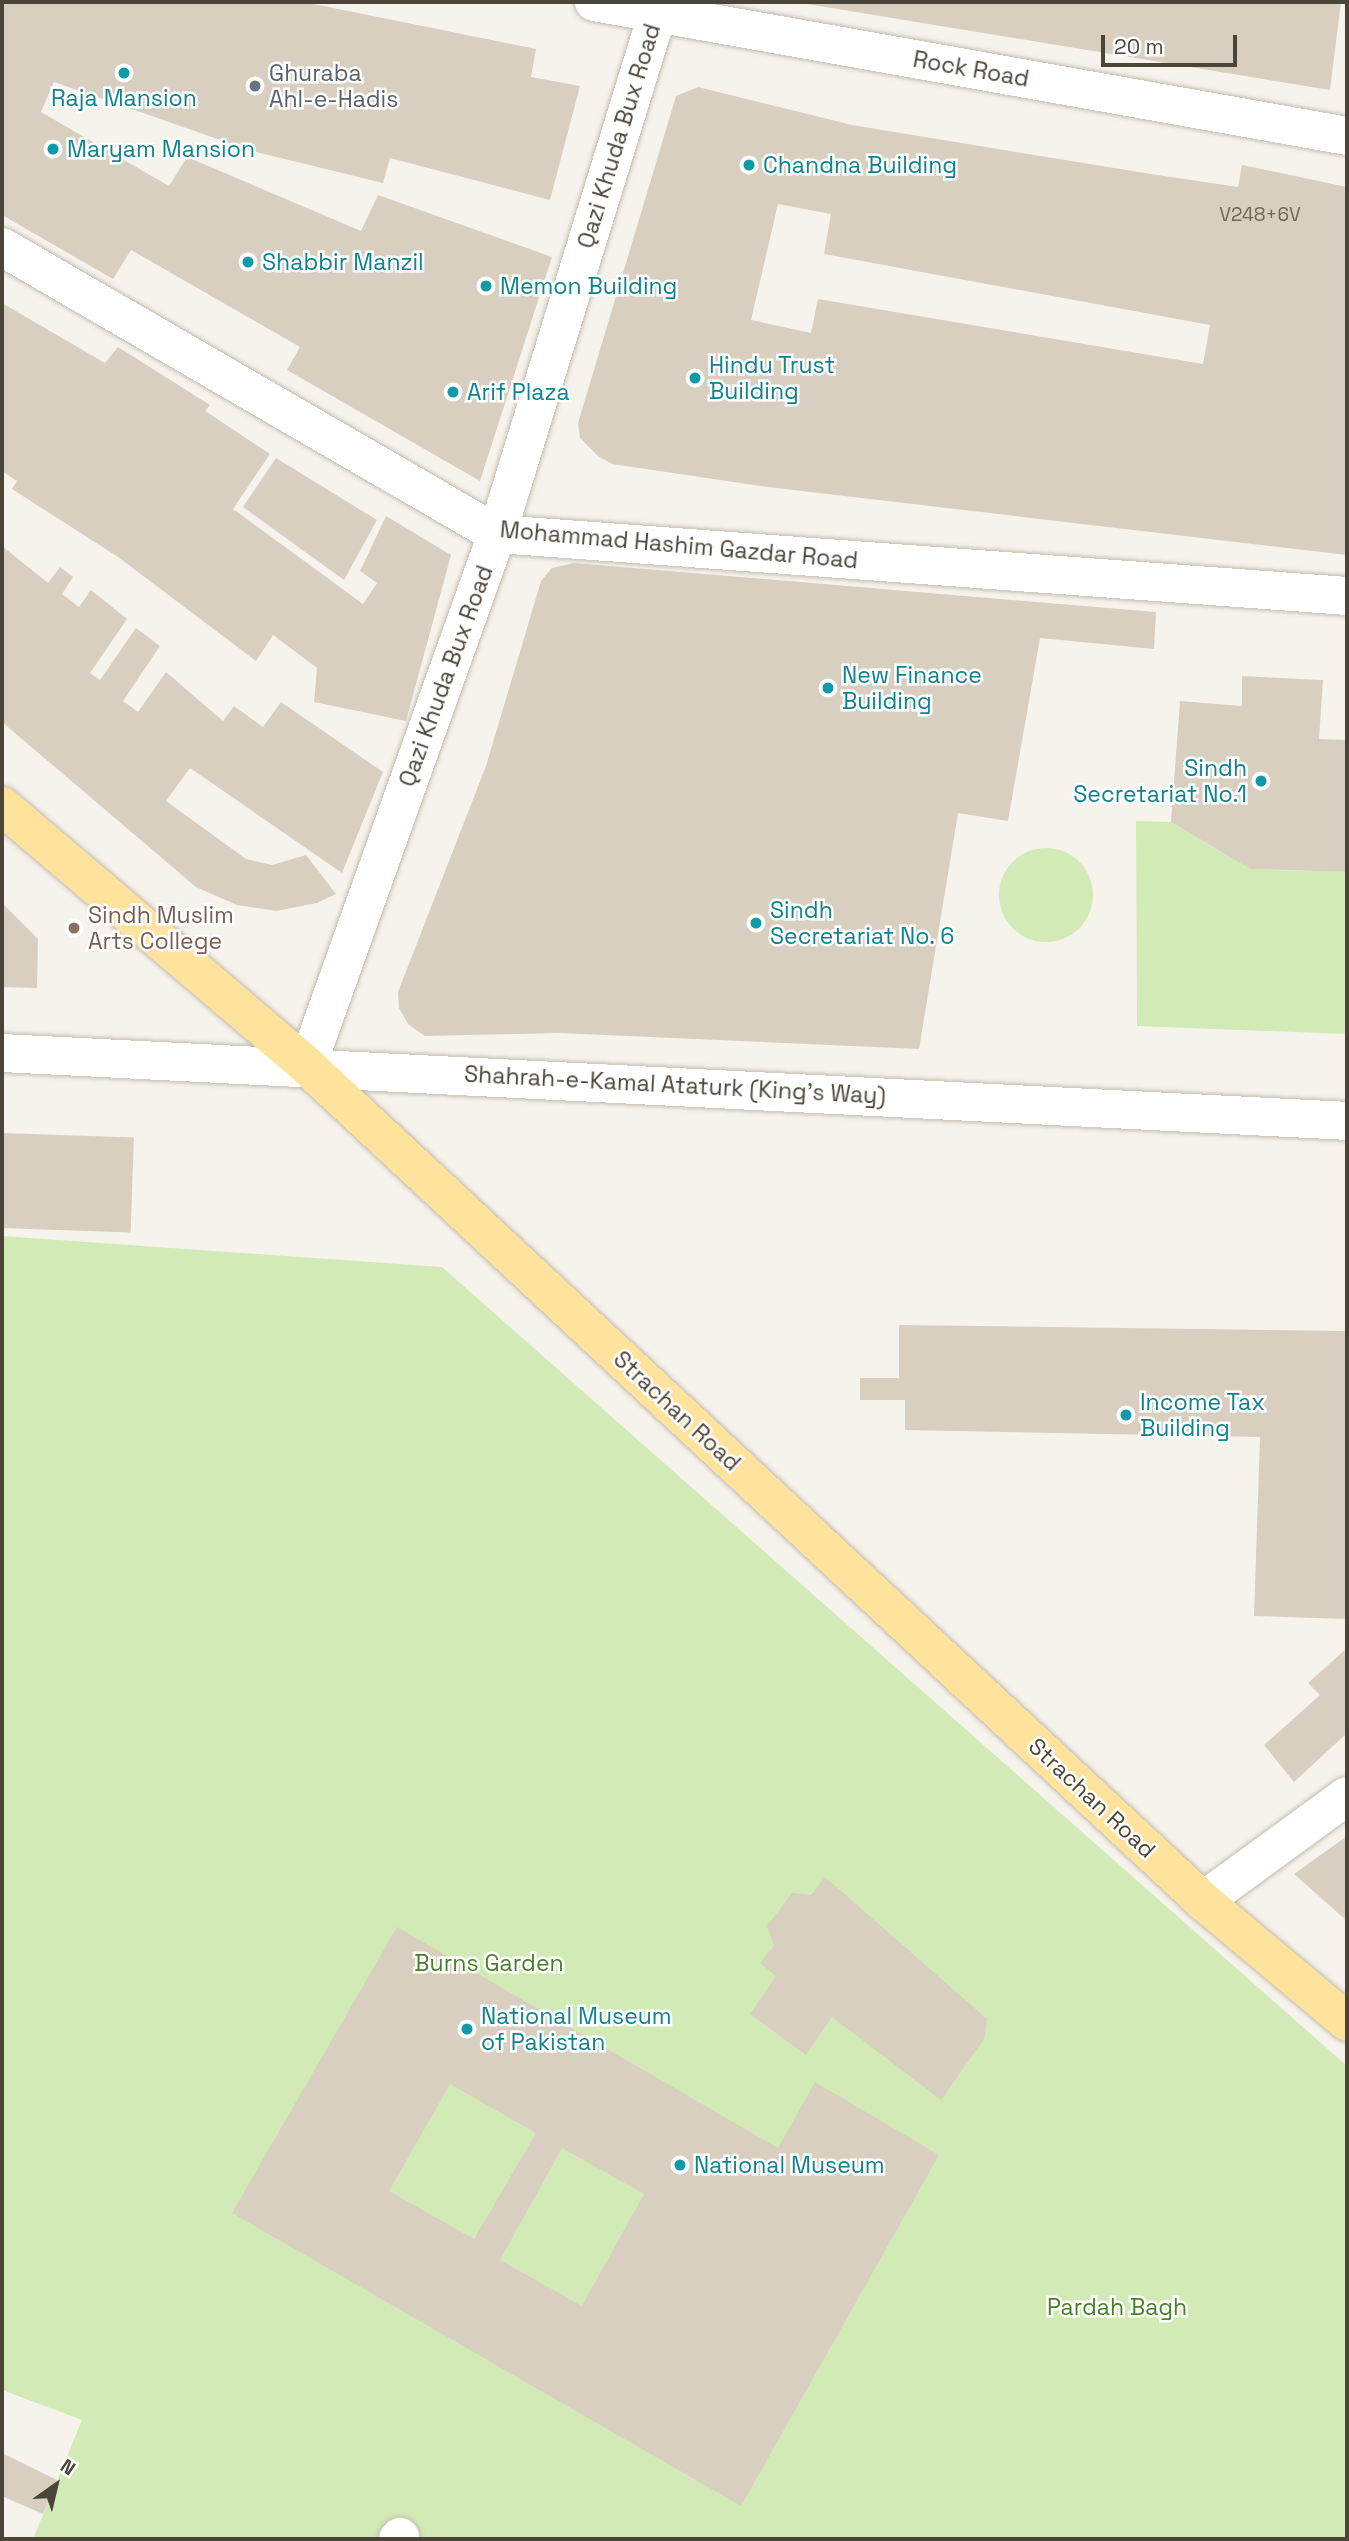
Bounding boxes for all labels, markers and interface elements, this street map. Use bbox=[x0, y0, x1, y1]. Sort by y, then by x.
street label: Qazi Khuda Bux Road bbox=[572, 20, 666, 252]
scale bar bbox=[1104, 21, 1240, 65]
text: 20 m bbox=[1114, 33, 1164, 60]
street label: Rock Road bbox=[911, 45, 1031, 93]
place label: Ghuraba Ahl-e-Hadis bbox=[269, 59, 398, 113]
marker: Raja Mansion bbox=[116, 65, 132, 81]
marker: Ghuraba Ahl-e-Hadis bbox=[247, 78, 263, 94]
place label: Raja Mansion bbox=[51, 84, 197, 112]
place label: Maryam Mansion bbox=[67, 135, 255, 163]
marker: Maryam Mansion bbox=[45, 141, 61, 157]
place label: Chandna Building bbox=[763, 151, 957, 179]
marker: Chandna Building bbox=[741, 157, 757, 173]
house number: V248+6V bbox=[1219, 204, 1301, 226]
place label: Shabbir Manzil bbox=[262, 248, 424, 276]
marker: Shabbir Manzil bbox=[240, 254, 256, 270]
place label: Memon Building bbox=[500, 272, 677, 300]
marker: Memon Building bbox=[478, 278, 494, 294]
place label: Hindu Trust Building bbox=[709, 351, 836, 405]
marker: Hindu Trust Building bbox=[687, 370, 703, 386]
place label: Arif Plaza bbox=[467, 378, 570, 406]
marker: Arif Plaza bbox=[445, 384, 461, 400]
street label: Mohammad Hashim Gazdar Road bbox=[499, 516, 859, 574]
street label: Qazi Khuda Bux Road bbox=[393, 562, 499, 790]
place label: New Finance Building bbox=[842, 661, 982, 715]
marker: New Finance Building bbox=[820, 680, 836, 696]
place label: Sindh Secretariat No.1 bbox=[1073, 754, 1247, 808]
marker: Sindh Secretariat No.1 bbox=[1253, 773, 1269, 789]
place label: Sindh Secretariat No. 6 bbox=[770, 896, 955, 950]
place label: Sindh Muslim Arts College bbox=[88, 901, 234, 955]
marker: Sindh Secretariat No. 6 bbox=[748, 915, 764, 931]
marker: Sindh Muslim Arts College bbox=[66, 920, 82, 936]
street label: Shahrah-e-Kamal Ataturk (King's Way) bbox=[463, 1060, 887, 1110]
street label: Strachan Road bbox=[608, 1345, 746, 1477]
place label: Income Tax Building bbox=[1140, 1388, 1265, 1442]
marker: Income Tax Building bbox=[1118, 1407, 1134, 1423]
street label: Strachan Road bbox=[1023, 1732, 1161, 1864]
park label: Burns Garden bbox=[414, 1949, 564, 1977]
place label: National Museum of Pakistan bbox=[481, 2002, 672, 2056]
marker: National Museum of Pakistan bbox=[459, 2021, 475, 2037]
place label: National Museum bbox=[694, 2151, 885, 2179]
marker: National Museum bbox=[672, 2157, 688, 2173]
park label: Pardah Bagh bbox=[1047, 2293, 1187, 2321]
north arrow bbox=[21, 2450, 91, 2520]
text: N bbox=[56, 2453, 80, 2481]

